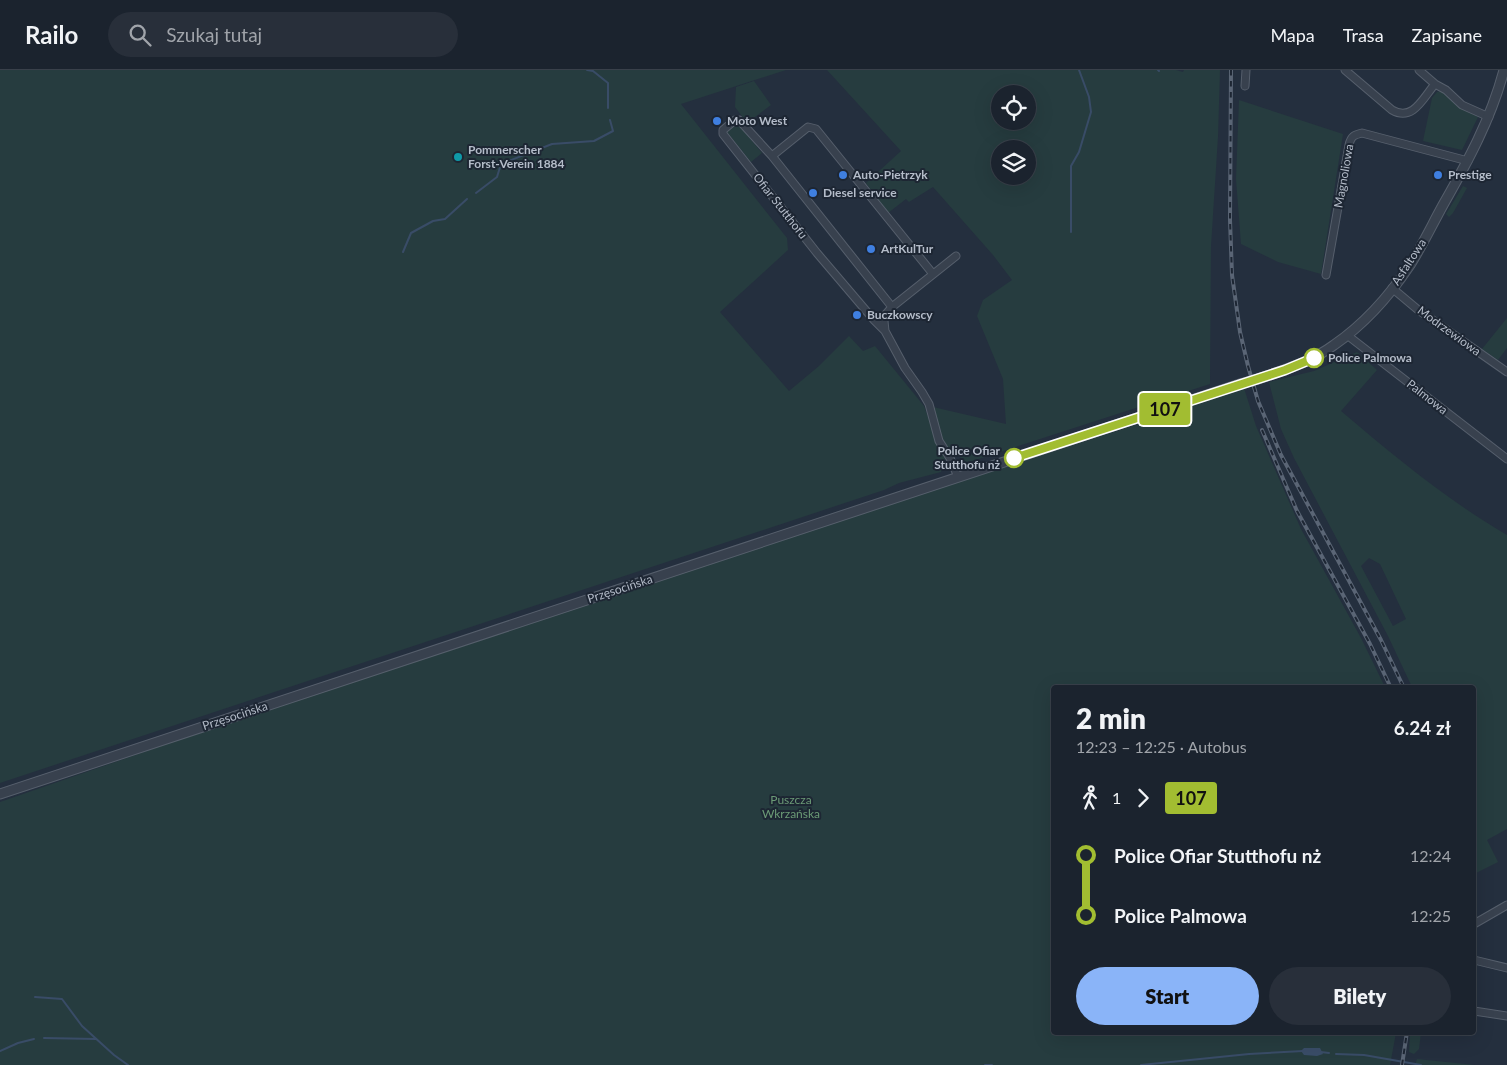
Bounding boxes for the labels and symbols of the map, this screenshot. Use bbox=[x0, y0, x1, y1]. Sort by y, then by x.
place label: Moto West bbox=[727, 113, 788, 128]
marker: Moto West bbox=[711, 115, 723, 127]
place label: Pommerscher Forst-Verein 1884 bbox=[468, 142, 565, 171]
street label: Magnoliowa bbox=[1331, 143, 1356, 209]
marker: Pommerscher Forst-Verein 1884 bbox=[452, 151, 464, 163]
place label: Auto-Pietrzyk bbox=[852, 167, 928, 182]
place label: Prestige bbox=[1448, 167, 1492, 182]
marker: Auto-Pietrzyk bbox=[837, 169, 849, 181]
marker: Prestige bbox=[1432, 169, 1444, 181]
street label: Ofiar Stutthofu bbox=[750, 170, 811, 242]
place label: Diesel service bbox=[823, 185, 897, 200]
marker: Diesel service bbox=[807, 187, 819, 199]
street label: Asfaltowa bbox=[1388, 236, 1429, 288]
place label: ArtKulTur bbox=[880, 241, 934, 256]
marker: ArtKulTur bbox=[865, 243, 877, 255]
street label: Modrzewiowa bbox=[1415, 303, 1484, 359]
place label: Buczkowscy bbox=[867, 307, 933, 322]
marker: Buczkowscy bbox=[851, 309, 863, 321]
marker: Police Palmowa bbox=[1304, 348, 1324, 368]
place label: Police Palmowa bbox=[1328, 350, 1412, 365]
street label: Palmowa bbox=[1404, 376, 1451, 417]
line badge: 107 bbox=[1136, 393, 1194, 425]
place label: Police Ofiar Stutthofu nż bbox=[934, 443, 1001, 472]
marker: Police Ofiar Stutthofu nż bbox=[1004, 448, 1024, 468]
street label: Przęsocińska bbox=[585, 571, 654, 606]
street label: Przęsocińska bbox=[200, 698, 269, 733]
park label: Puszcza Wkrzańska bbox=[762, 792, 820, 821]

